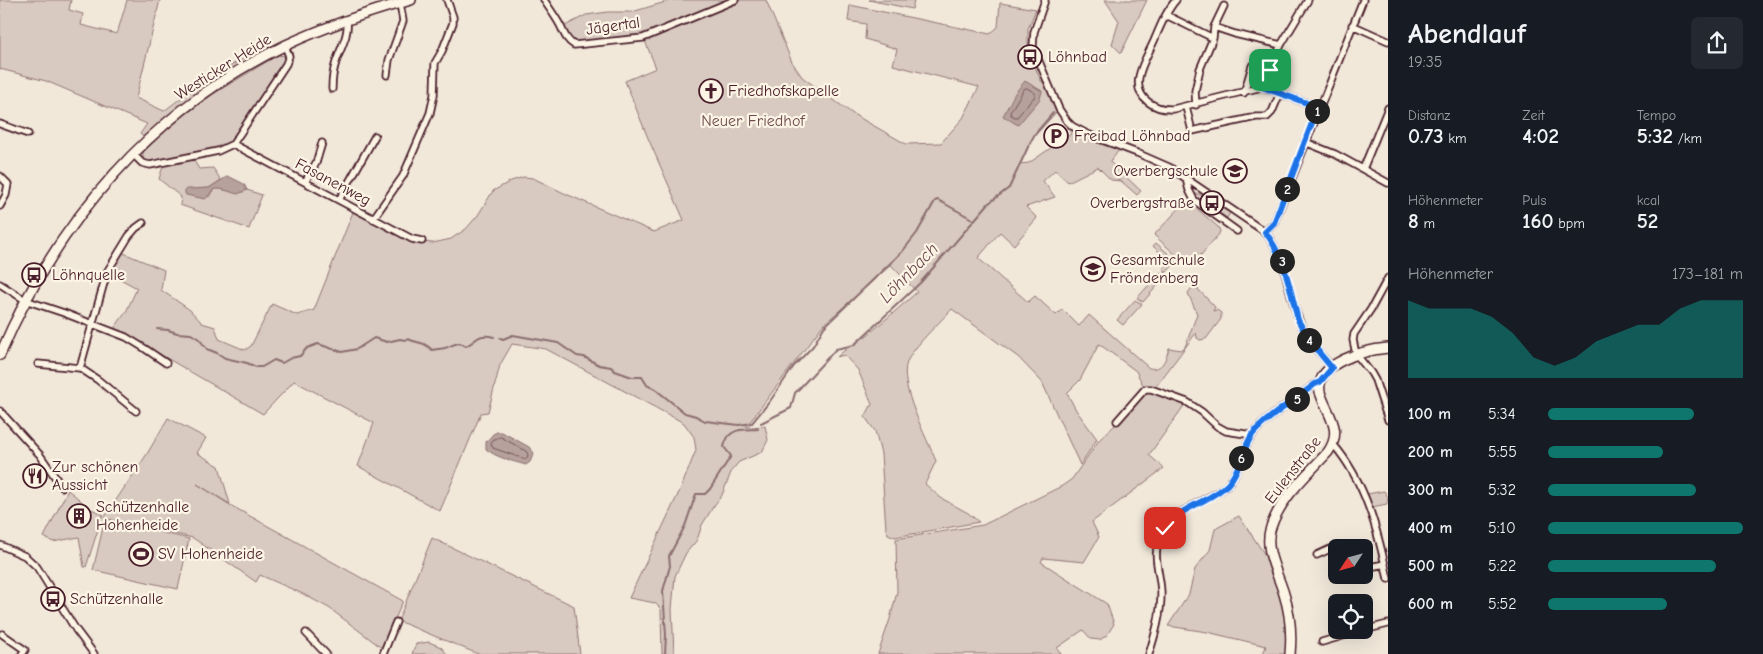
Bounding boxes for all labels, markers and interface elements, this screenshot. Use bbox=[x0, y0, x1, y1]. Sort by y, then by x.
street label: Jägertal bbox=[585, 13, 641, 39]
button: share bbox=[1691, 17, 1743, 69]
text: Abendlauf bbox=[1408, 18, 1526, 50]
street label: Westicker Heide bbox=[171, 30, 275, 104]
bus stop icon: Löhnbad bbox=[1017, 44, 1043, 70]
place label: Löhnbad bbox=[1048, 48, 1107, 66]
pin bbox=[1249, 49, 1291, 91]
text: 19:35 bbox=[1408, 53, 1443, 71]
icon: arrive bbox=[1256, 56, 1284, 84]
church icon: Friedhofskapelle bbox=[698, 78, 724, 104]
place label: Friedhofskapelle bbox=[728, 82, 839, 100]
pin: 1 bbox=[1304, 98, 1330, 124]
text: 1 bbox=[1315, 103, 1320, 120]
text: Distanz bbox=[1408, 107, 1450, 124]
text: Zeit bbox=[1522, 107, 1545, 124]
text: Tempo bbox=[1637, 107, 1676, 124]
park label: Neuer Friedhof bbox=[701, 112, 806, 130]
parking icon: Freibad Löhnbad bbox=[1043, 123, 1069, 149]
text: 0.73 bbox=[1408, 124, 1444, 148]
text: 4:02 bbox=[1522, 124, 1559, 148]
text: 5:32 bbox=[1637, 124, 1673, 148]
place label: Freibad Löhnbad bbox=[1074, 127, 1190, 145]
text: km bbox=[1444, 130, 1467, 147]
text: /km bbox=[1673, 130, 1702, 147]
street label: Fasanenweg bbox=[292, 155, 374, 209]
school or university icon: Overbergschule bbox=[1222, 158, 1248, 184]
place label: Overbergschule bbox=[1113, 162, 1218, 180]
pin: 2 bbox=[1274, 176, 1300, 202]
text: 2 bbox=[1284, 181, 1291, 198]
bus stop icon: Overbergstraße bbox=[1199, 190, 1225, 216]
text: Höhenmeter bbox=[1408, 192, 1483, 209]
text: Puls bbox=[1522, 192, 1546, 209]
text: kcal bbox=[1637, 192, 1660, 209]
place label: Overbergstraße bbox=[1090, 194, 1194, 212]
text: 8 bbox=[1408, 209, 1419, 233]
text: 160 bbox=[1522, 209, 1554, 233]
text: 52 bbox=[1637, 209, 1658, 233]
text: m bbox=[1419, 215, 1435, 232]
text: bpm bbox=[1554, 215, 1585, 232]
water label: Löhnbach bbox=[875, 239, 943, 307]
pin: 3 bbox=[1270, 248, 1294, 274]
place label: Gesamtschule Fröndenberg bbox=[1110, 251, 1205, 287]
text: 3 bbox=[1279, 253, 1286, 270]
school or university icon: Gesamtschule Fröndenberg bbox=[1080, 256, 1106, 282]
bus stop icon: Löhnquelle bbox=[21, 262, 47, 288]
text: Höhenmeter bbox=[1408, 265, 1493, 283]
text: 173–181 m bbox=[1672, 265, 1743, 283]
place label: Löhnquelle bbox=[52, 266, 125, 284]
pin: 4 bbox=[1296, 328, 1322, 352]
text: 4 bbox=[1306, 332, 1313, 349]
pin: 5 bbox=[1284, 386, 1310, 412]
text: 5 bbox=[1294, 391, 1301, 408]
text: 100 m bbox=[1408, 405, 1451, 423]
text: 5:34 bbox=[1488, 405, 1515, 423]
street label: Eulenstraße bbox=[1261, 433, 1325, 507]
text: 200 m bbox=[1408, 443, 1453, 461]
text: 5:55 bbox=[1488, 443, 1517, 461]
pin: 6 bbox=[1228, 446, 1254, 470]
text: 6 bbox=[1238, 450, 1245, 467]
place label: Zur schönen Aussicht bbox=[52, 458, 138, 494]
restaurant icon: Zur schönen Aussicht bbox=[22, 463, 48, 489]
text: 300 m bbox=[1408, 481, 1453, 499]
text: 5:32 bbox=[1488, 481, 1516, 499]
place label: Schützenhalle Hohenheide bbox=[96, 498, 189, 534]
building icon: Schützenhalle Hohenheide bbox=[66, 503, 92, 529]
pin bbox=[1144, 507, 1186, 549]
icon: check bbox=[1151, 514, 1179, 542]
text: 400 m bbox=[1408, 519, 1452, 537]
text: 5:10 bbox=[1488, 519, 1516, 537]
north arrow bbox=[1328, 539, 1372, 584]
map controls bbox=[1328, 539, 1373, 639]
sports icon: SV Hohenheide bbox=[128, 541, 154, 567]
place label: SV Hohenheide bbox=[158, 545, 263, 563]
text: 500 m bbox=[1408, 557, 1453, 575]
text: 5:22 bbox=[1488, 557, 1516, 575]
bus stop icon: Schützenhalle bbox=[40, 586, 66, 612]
place label: Schützenhalle bbox=[70, 590, 163, 608]
button: locate bbox=[1328, 594, 1373, 639]
text: 600 m bbox=[1408, 595, 1453, 613]
text: 5:52 bbox=[1488, 595, 1517, 613]

